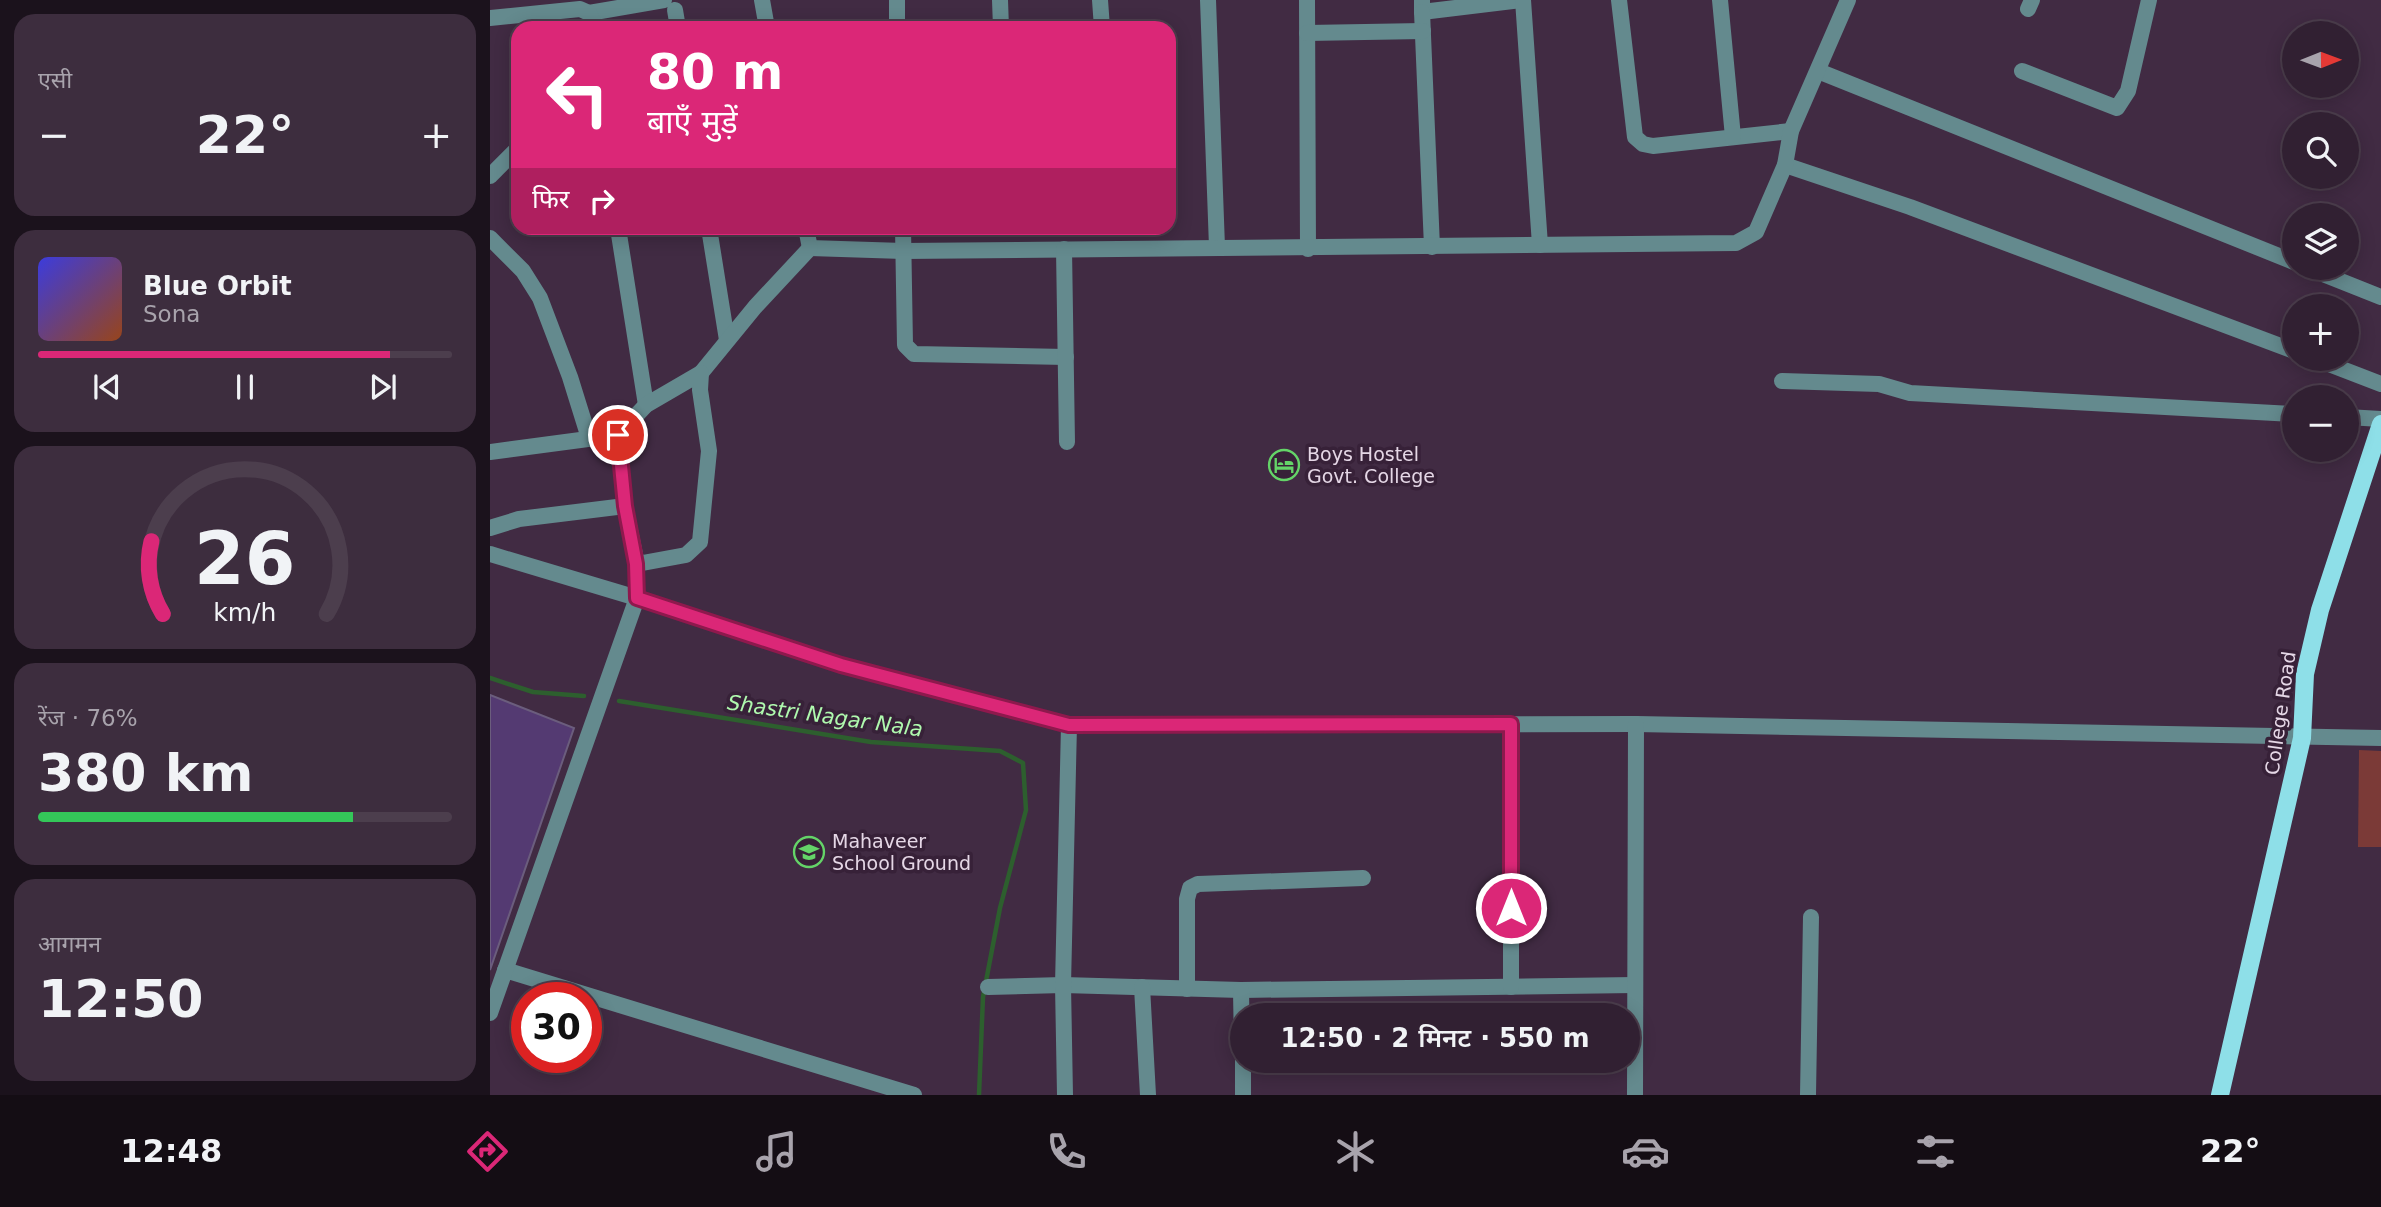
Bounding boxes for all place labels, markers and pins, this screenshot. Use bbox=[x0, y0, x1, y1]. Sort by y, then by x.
pin bbox=[588, 405, 648, 465]
place label: Boys Hostel Govt. College bbox=[1307, 443, 1435, 487]
hotel icon: Boys Hostel Govt. College bbox=[1267, 448, 1301, 482]
place label: Mahaveer School Ground bbox=[832, 830, 971, 874]
school or university icon: Mahaveer School Ground bbox=[792, 835, 826, 869]

